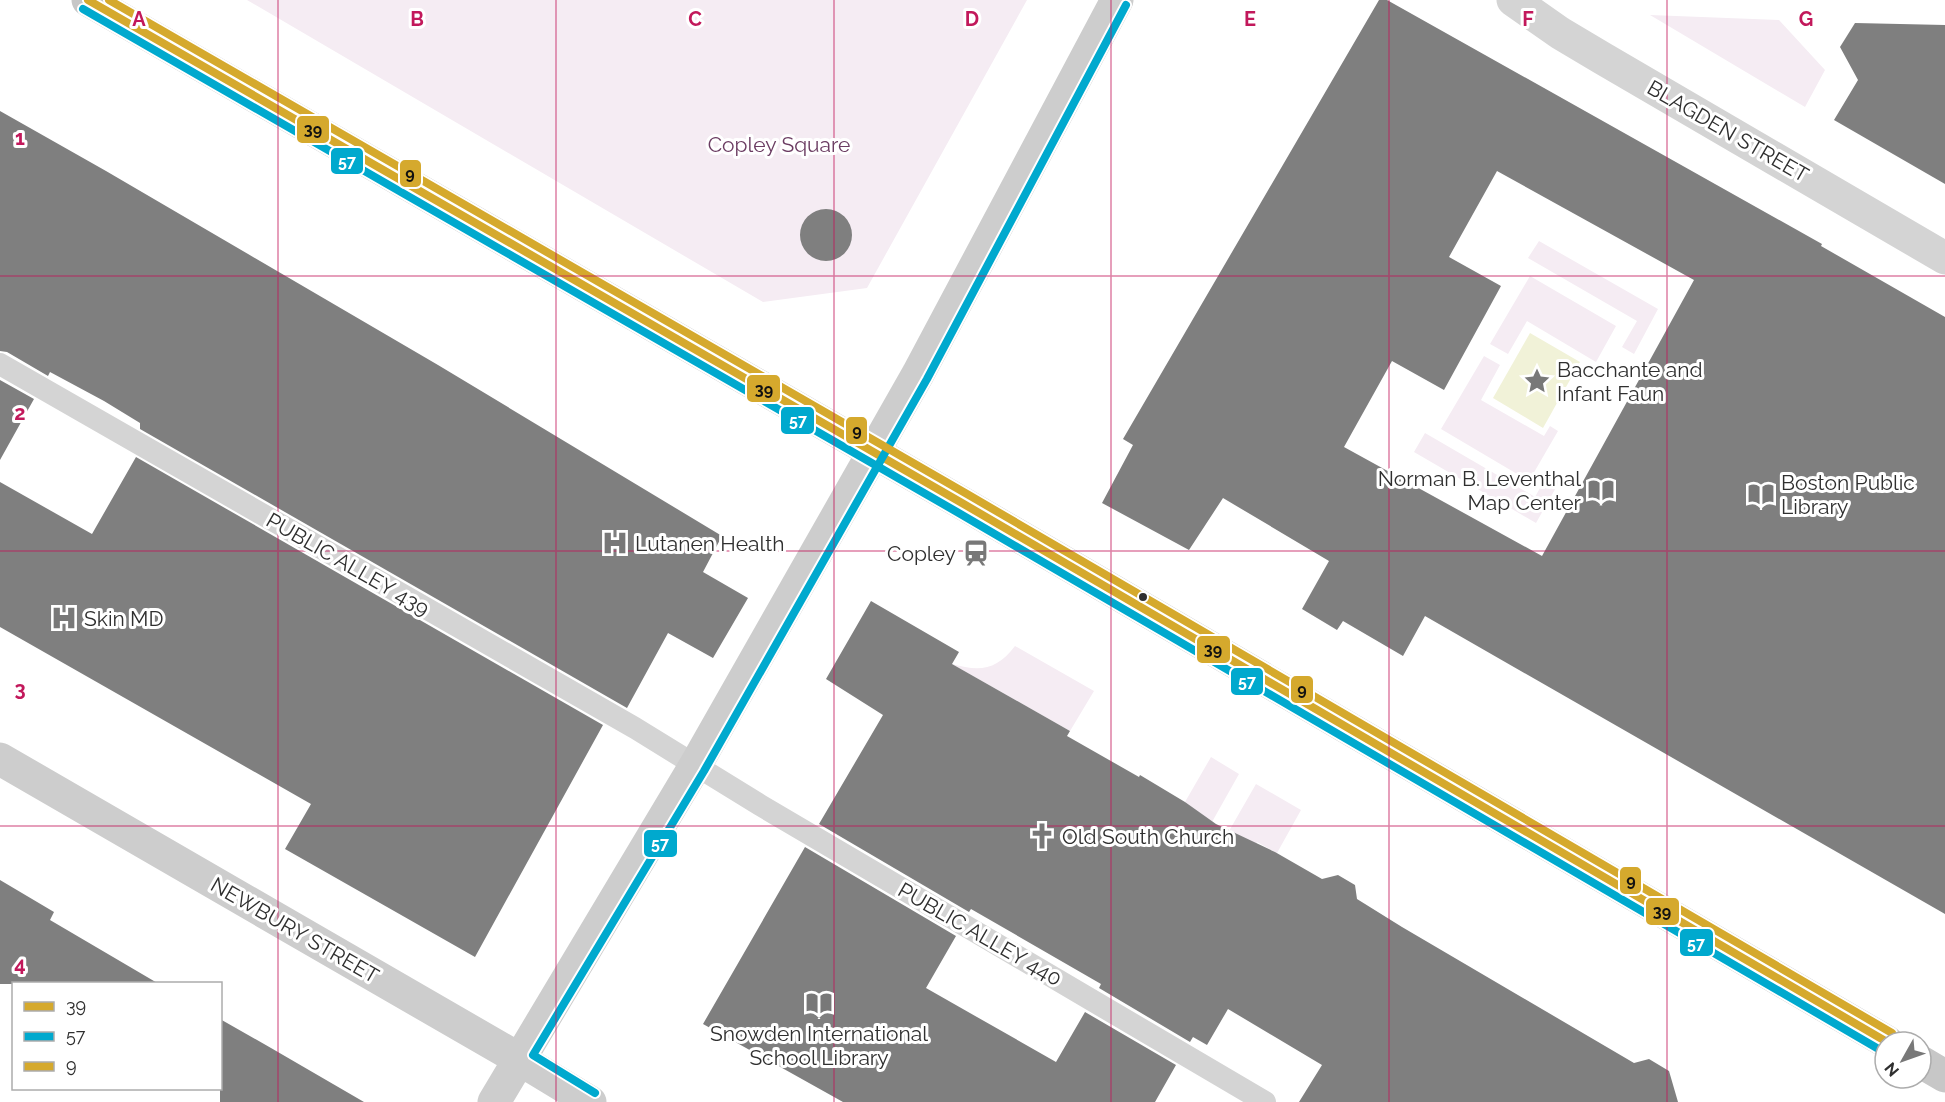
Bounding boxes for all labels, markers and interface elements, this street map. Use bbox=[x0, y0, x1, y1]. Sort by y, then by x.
text: A bbox=[132, 7, 146, 31]
text: B bbox=[410, 7, 424, 31]
text: C bbox=[688, 7, 702, 31]
text: D bbox=[965, 7, 979, 31]
text: E bbox=[1244, 7, 1256, 31]
text: F bbox=[1522, 7, 1534, 31]
text: G bbox=[1799, 7, 1813, 31]
street label: BLAGDEN STREET bbox=[1643, 75, 1813, 187]
line badge: 39 bbox=[296, 115, 330, 144]
text: 39 bbox=[304, 120, 322, 139]
text: 1 bbox=[15, 126, 25, 150]
park label: Copley Square bbox=[708, 132, 850, 157]
line badge: 57 bbox=[330, 147, 364, 175]
text: 57 bbox=[338, 152, 356, 171]
line badge: 9 bbox=[399, 159, 422, 188]
text: 9 bbox=[405, 164, 415, 183]
place label: Bacchante and Infant Faun bbox=[1557, 357, 1703, 406]
place icon: Bacchante and Infant Faun bbox=[1522, 366, 1552, 396]
line badge: 39 bbox=[746, 374, 781, 403]
text: 39 bbox=[755, 380, 773, 399]
text: 2 bbox=[14, 401, 26, 425]
line badge: 57 bbox=[780, 406, 815, 435]
text: 57 bbox=[789, 411, 807, 430]
line badge: 9 bbox=[845, 416, 868, 445]
text: 9 bbox=[852, 421, 862, 440]
place label: Norman B. Leventhal Map Center bbox=[1378, 466, 1582, 515]
place label: Boston Public Library bbox=[1781, 470, 1915, 519]
library icon: Norman B. Leventhal Map Center bbox=[1586, 475, 1616, 505]
library icon: Boston Public Library bbox=[1746, 479, 1776, 509]
street label: PUBLIC ALLEY 439 bbox=[262, 507, 434, 621]
hospital icon: Lutanen Health bbox=[600, 528, 630, 558]
place label: Lutanen Health bbox=[635, 531, 784, 556]
station icon: Copley bbox=[961, 538, 991, 568]
place label: Copley bbox=[887, 541, 956, 566]
unlabelled marker bbox=[1137, 591, 1149, 603]
hospital icon: Skin MD bbox=[49, 603, 79, 633]
place label: Skin MD bbox=[84, 606, 164, 631]
line badge: 39 bbox=[1196, 635, 1231, 664]
text: 39 bbox=[1204, 640, 1222, 659]
line badge: 57 bbox=[1230, 667, 1264, 696]
text: 57 bbox=[1238, 672, 1256, 691]
line badge: 9 bbox=[1290, 675, 1314, 704]
text: 3 bbox=[14, 677, 26, 701]
text: 9 bbox=[1297, 680, 1307, 699]
church icon: Old South Church bbox=[1027, 821, 1057, 851]
place label: Old South Church bbox=[1062, 824, 1234, 849]
line badge: 57 bbox=[643, 829, 678, 858]
text: 57 bbox=[651, 834, 669, 853]
line badge: 9 bbox=[1619, 866, 1642, 895]
text: 9 bbox=[1626, 871, 1636, 890]
street label: NEWBURY STREET bbox=[207, 872, 384, 988]
street label: PUBLIC ALLEY 440 bbox=[894, 877, 1066, 991]
line badge: 39 bbox=[1645, 897, 1680, 926]
text: 39 bbox=[1653, 902, 1671, 921]
line badge: 57 bbox=[1679, 928, 1714, 957]
text: 57 bbox=[1687, 934, 1705, 953]
text: 4 bbox=[14, 952, 26, 976]
legend bbox=[12, 982, 222, 1090]
library icon: Snowden International School Library bbox=[804, 988, 834, 1018]
text: 39 bbox=[66, 995, 86, 1016]
place label: Snowden International School Library bbox=[710, 1021, 928, 1070]
text: 57 bbox=[66, 1025, 86, 1046]
north arrow bbox=[1873, 1030, 1933, 1090]
text: 9 bbox=[66, 1055, 77, 1076]
text: N bbox=[1881, 1059, 1903, 1080]

